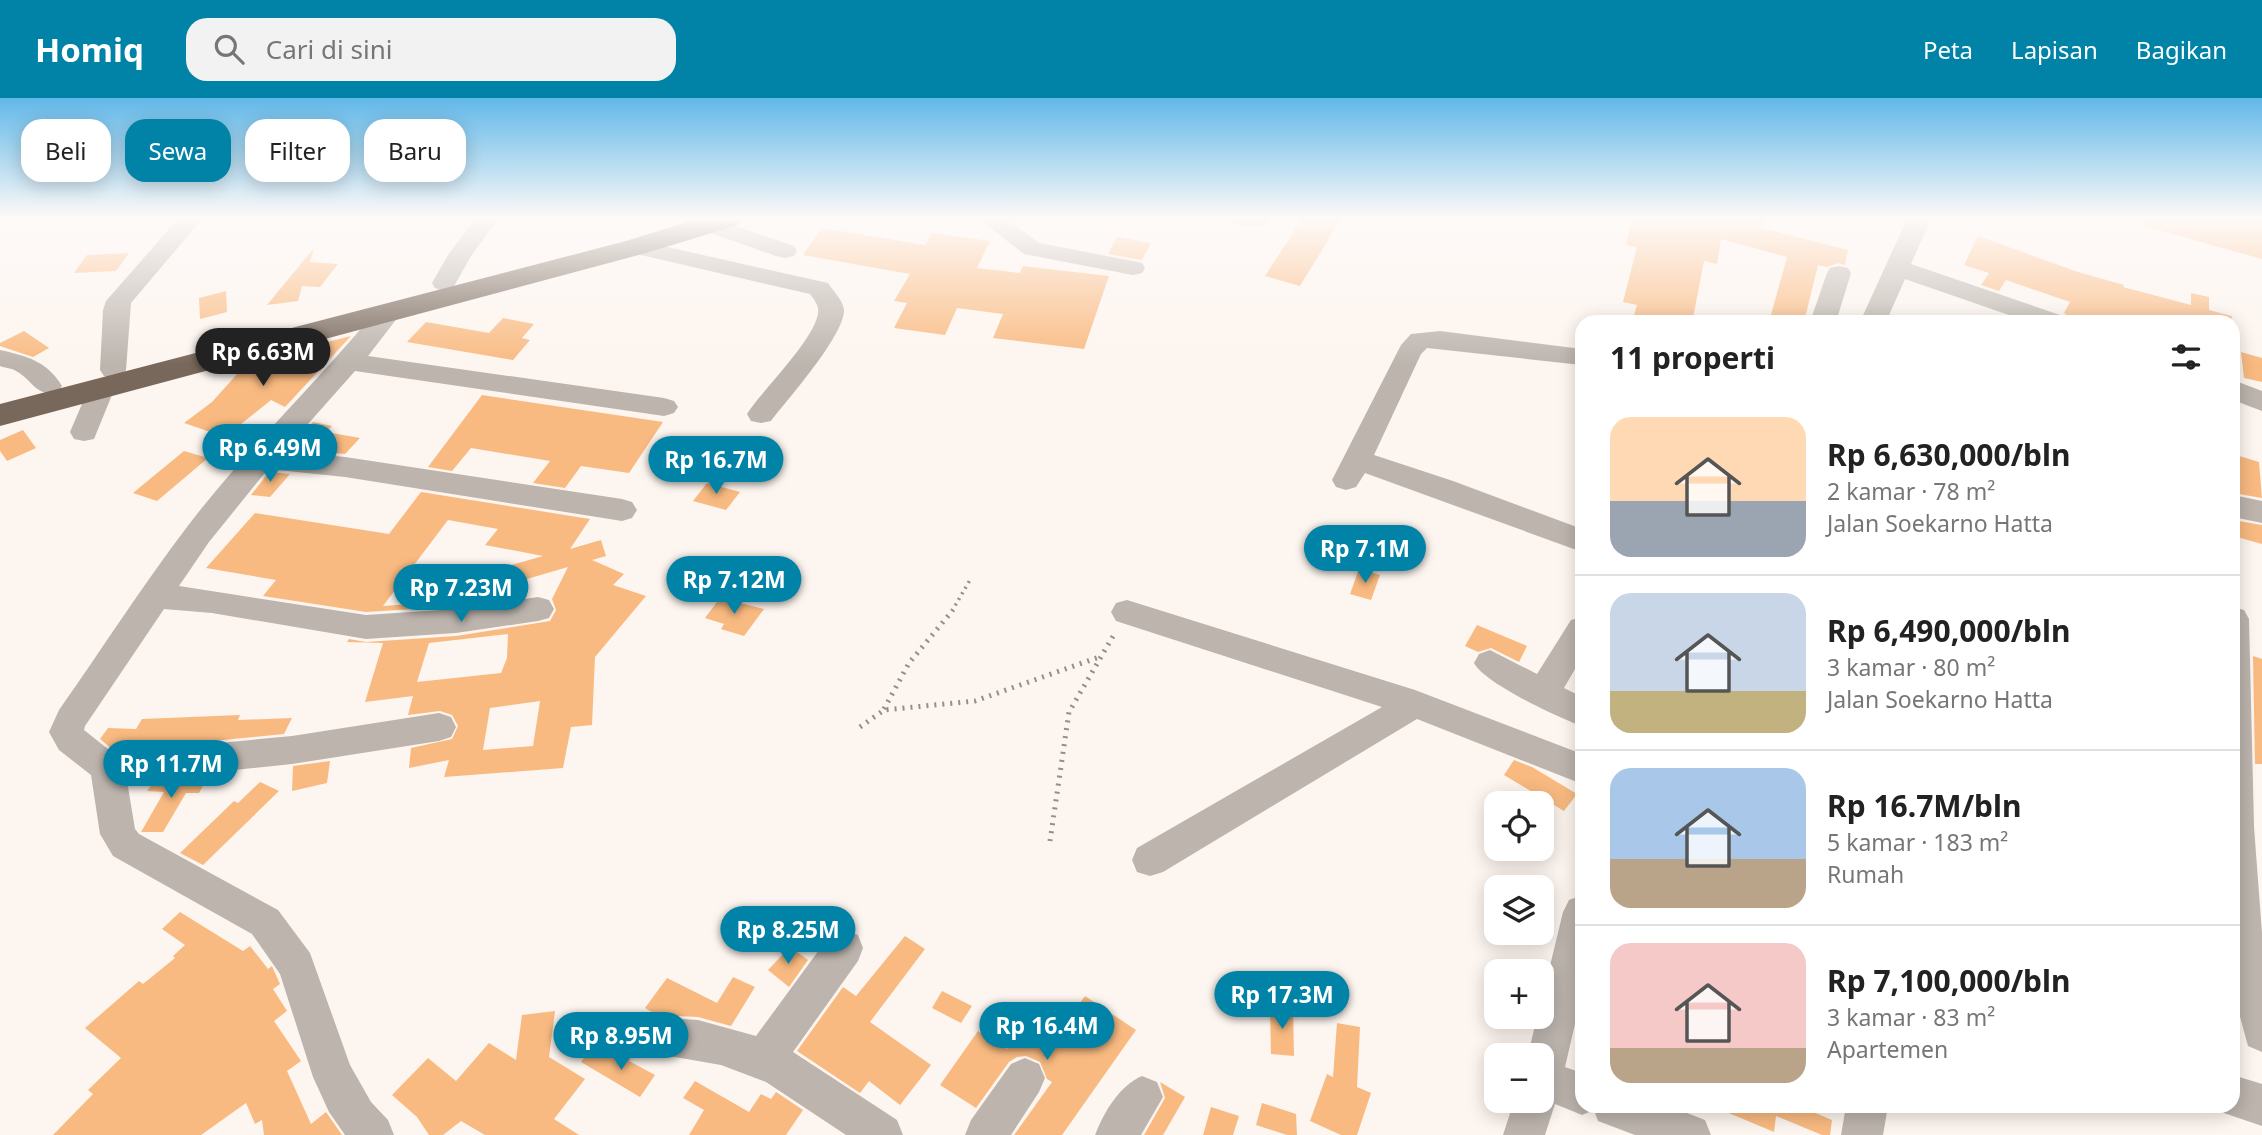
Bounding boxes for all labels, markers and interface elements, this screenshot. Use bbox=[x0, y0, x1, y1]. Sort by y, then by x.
search box bbox=[186, 18, 676, 81]
text: Homiq bbox=[35, 27, 144, 72]
icon: search bbox=[210, 30, 248, 68]
text: Cari di sini bbox=[266, 31, 392, 67]
text: Peta bbox=[1923, 33, 1973, 66]
text: Lapisan bbox=[2011, 33, 2098, 66]
text: Bagikan bbox=[2136, 33, 2227, 66]
chip: Beli bbox=[21, 119, 111, 182]
chip: Sewa bbox=[125, 119, 231, 182]
chip: Filter bbox=[245, 119, 350, 182]
chip: Baru bbox=[364, 119, 466, 182]
pin: Rp 6.63M bbox=[191, 328, 335, 388]
text: Rp 6.63M bbox=[211, 335, 315, 367]
text: 11 properti bbox=[1610, 337, 1775, 378]
icon: filters bbox=[2167, 338, 2205, 376]
pin: Rp 6.49M bbox=[198, 424, 342, 484]
text: Rp 6.49M bbox=[218, 431, 322, 463]
text: Rp 6,630,000/bln bbox=[1827, 434, 2071, 475]
pin: Rp 16.7M bbox=[644, 436, 788, 496]
text: Rp 16.7M bbox=[664, 443, 768, 475]
icon: home bbox=[1666, 445, 1750, 529]
text: 2 kamar · 78 m² bbox=[1827, 475, 1995, 507]
text: Jalan Soekarno Hatta bbox=[1827, 507, 2053, 539]
pin: Rp 7.1M bbox=[1300, 526, 1430, 585]
text: Rp 7.1M bbox=[1320, 532, 1410, 564]
pin: Rp 7.12M bbox=[662, 556, 806, 616]
text: Rp 7.12M bbox=[682, 563, 786, 595]
pin: Rp 7.23M bbox=[389, 564, 533, 624]
text: Rp 7.23M bbox=[409, 571, 513, 603]
text: Rp 6,490,000/bln bbox=[1827, 610, 2071, 651]
icon: home bbox=[1666, 621, 1750, 705]
text: 3 kamar · 80 m² bbox=[1827, 651, 1995, 683]
text: Jalan Soekarno Hatta bbox=[1827, 683, 2053, 715]
pin: Rp 11.7M bbox=[99, 740, 243, 800]
text: Rp 11.7M bbox=[119, 747, 223, 779]
text: Rp 16.7M/bln bbox=[1827, 785, 2022, 826]
map controls bbox=[1484, 791, 1554, 1113]
button: locate bbox=[1484, 791, 1554, 861]
icon: home bbox=[1666, 796, 1750, 880]
text: 5 kamar · 183 m² bbox=[1827, 826, 2008, 858]
text: Rumah bbox=[1827, 858, 1904, 890]
button: layers bbox=[1484, 875, 1554, 945]
pin: Rp 8.25M bbox=[716, 906, 860, 966]
text: Rp 8.25M bbox=[736, 913, 840, 945]
button: + bbox=[1484, 959, 1554, 1029]
text: Rp 7,100,000/bln bbox=[1827, 960, 2071, 1001]
icon: home bbox=[1666, 971, 1750, 1055]
pin: Rp 17.3M bbox=[1210, 972, 1354, 1031]
text: Rp 17.3M bbox=[1230, 978, 1334, 1010]
text: 3 kamar · 83 m² bbox=[1827, 1001, 1995, 1033]
pin: Rp 16.4M bbox=[975, 1002, 1119, 1062]
text: Rp 16.4M bbox=[995, 1009, 1099, 1041]
pin: Rp 8.95M bbox=[549, 1012, 693, 1072]
text: Rp 8.95M bbox=[569, 1019, 673, 1051]
text: Apartemen bbox=[1827, 1033, 1948, 1065]
button: − bbox=[1484, 1043, 1554, 1113]

